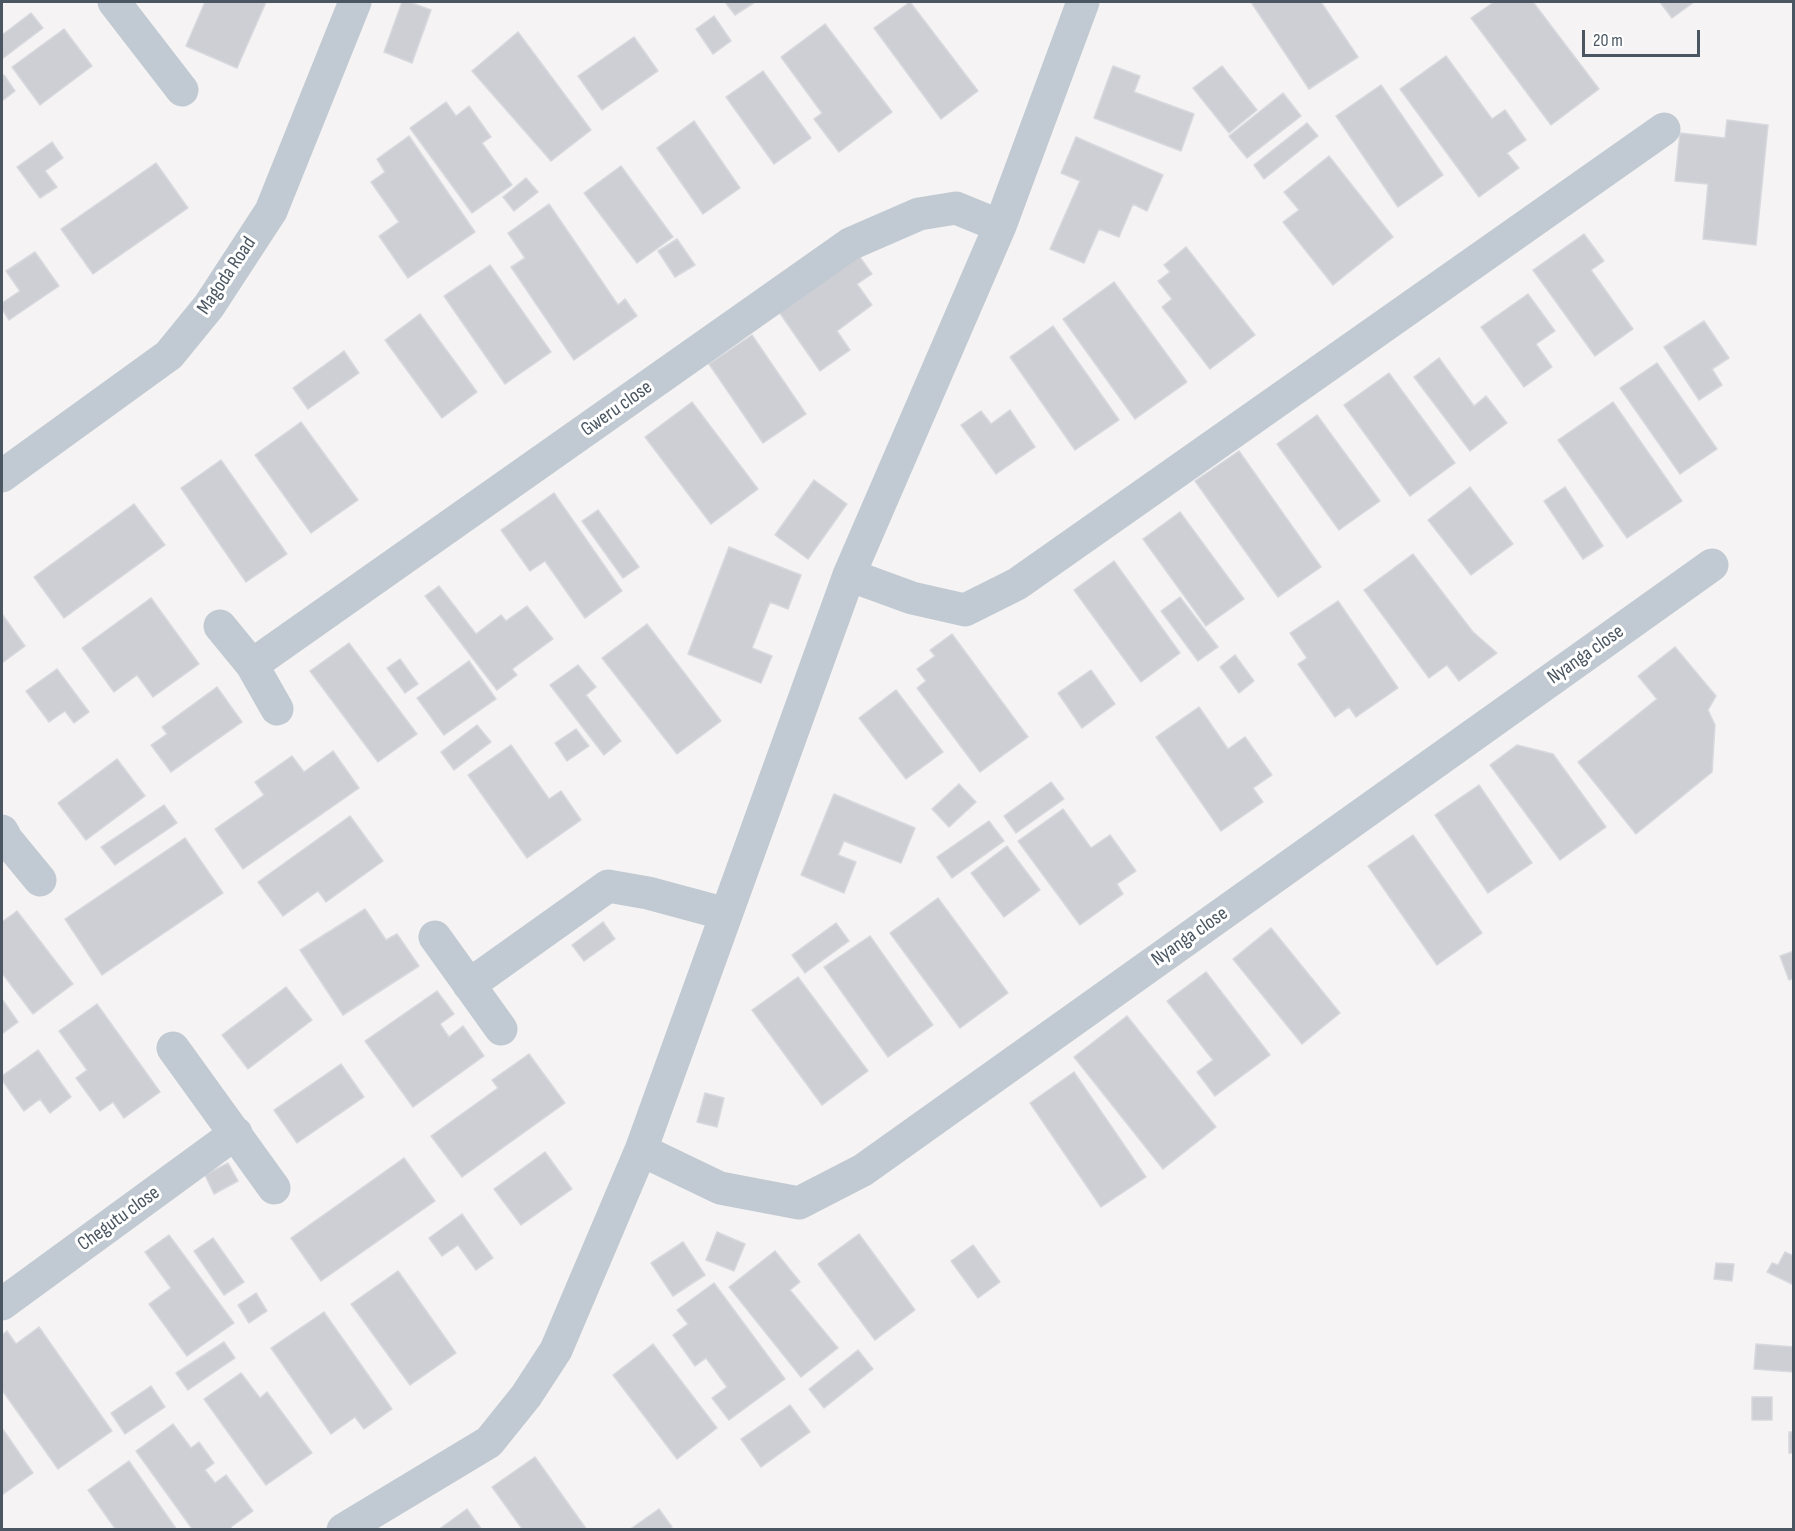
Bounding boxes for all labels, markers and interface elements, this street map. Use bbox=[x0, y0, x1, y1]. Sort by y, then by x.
scale bar bbox=[1585, 18, 1704, 56]
text: 20 m bbox=[1593, 30, 1623, 51]
street label: Magoda Road bbox=[192, 233, 262, 319]
street label: Gweru close bbox=[577, 376, 657, 442]
street label: Nyanga close bbox=[1543, 620, 1629, 690]
street label: Nyanga close bbox=[1147, 902, 1233, 972]
street label: Chegutu close bbox=[73, 1181, 165, 1257]

